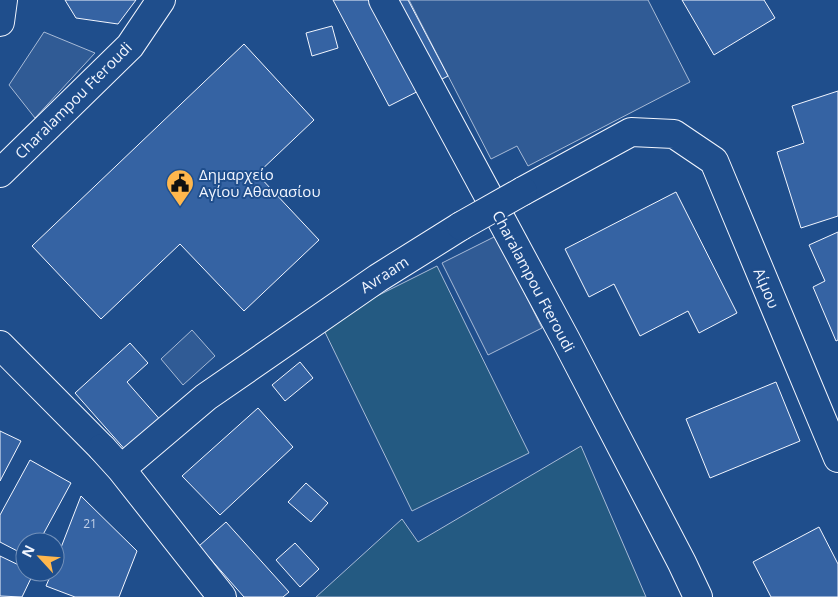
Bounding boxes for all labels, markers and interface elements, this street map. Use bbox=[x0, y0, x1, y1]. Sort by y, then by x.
street label: Charalampou Fteroudi bbox=[10, 37, 136, 163]
place label: Δημαρχείο Αγίου Αθανασίου bbox=[199, 164, 321, 201]
public building icon: Δημαρχείο Αγίου Αθανασίου bbox=[165, 168, 195, 207]
street label: Charalampou Fteroudi bbox=[488, 207, 580, 355]
street label: Avraam bbox=[356, 251, 412, 297]
street label: Αίμου bbox=[750, 265, 784, 311]
house number: 21 bbox=[83, 515, 97, 532]
north arrow bbox=[15, 532, 65, 582]
text: N bbox=[17, 542, 39, 560]

